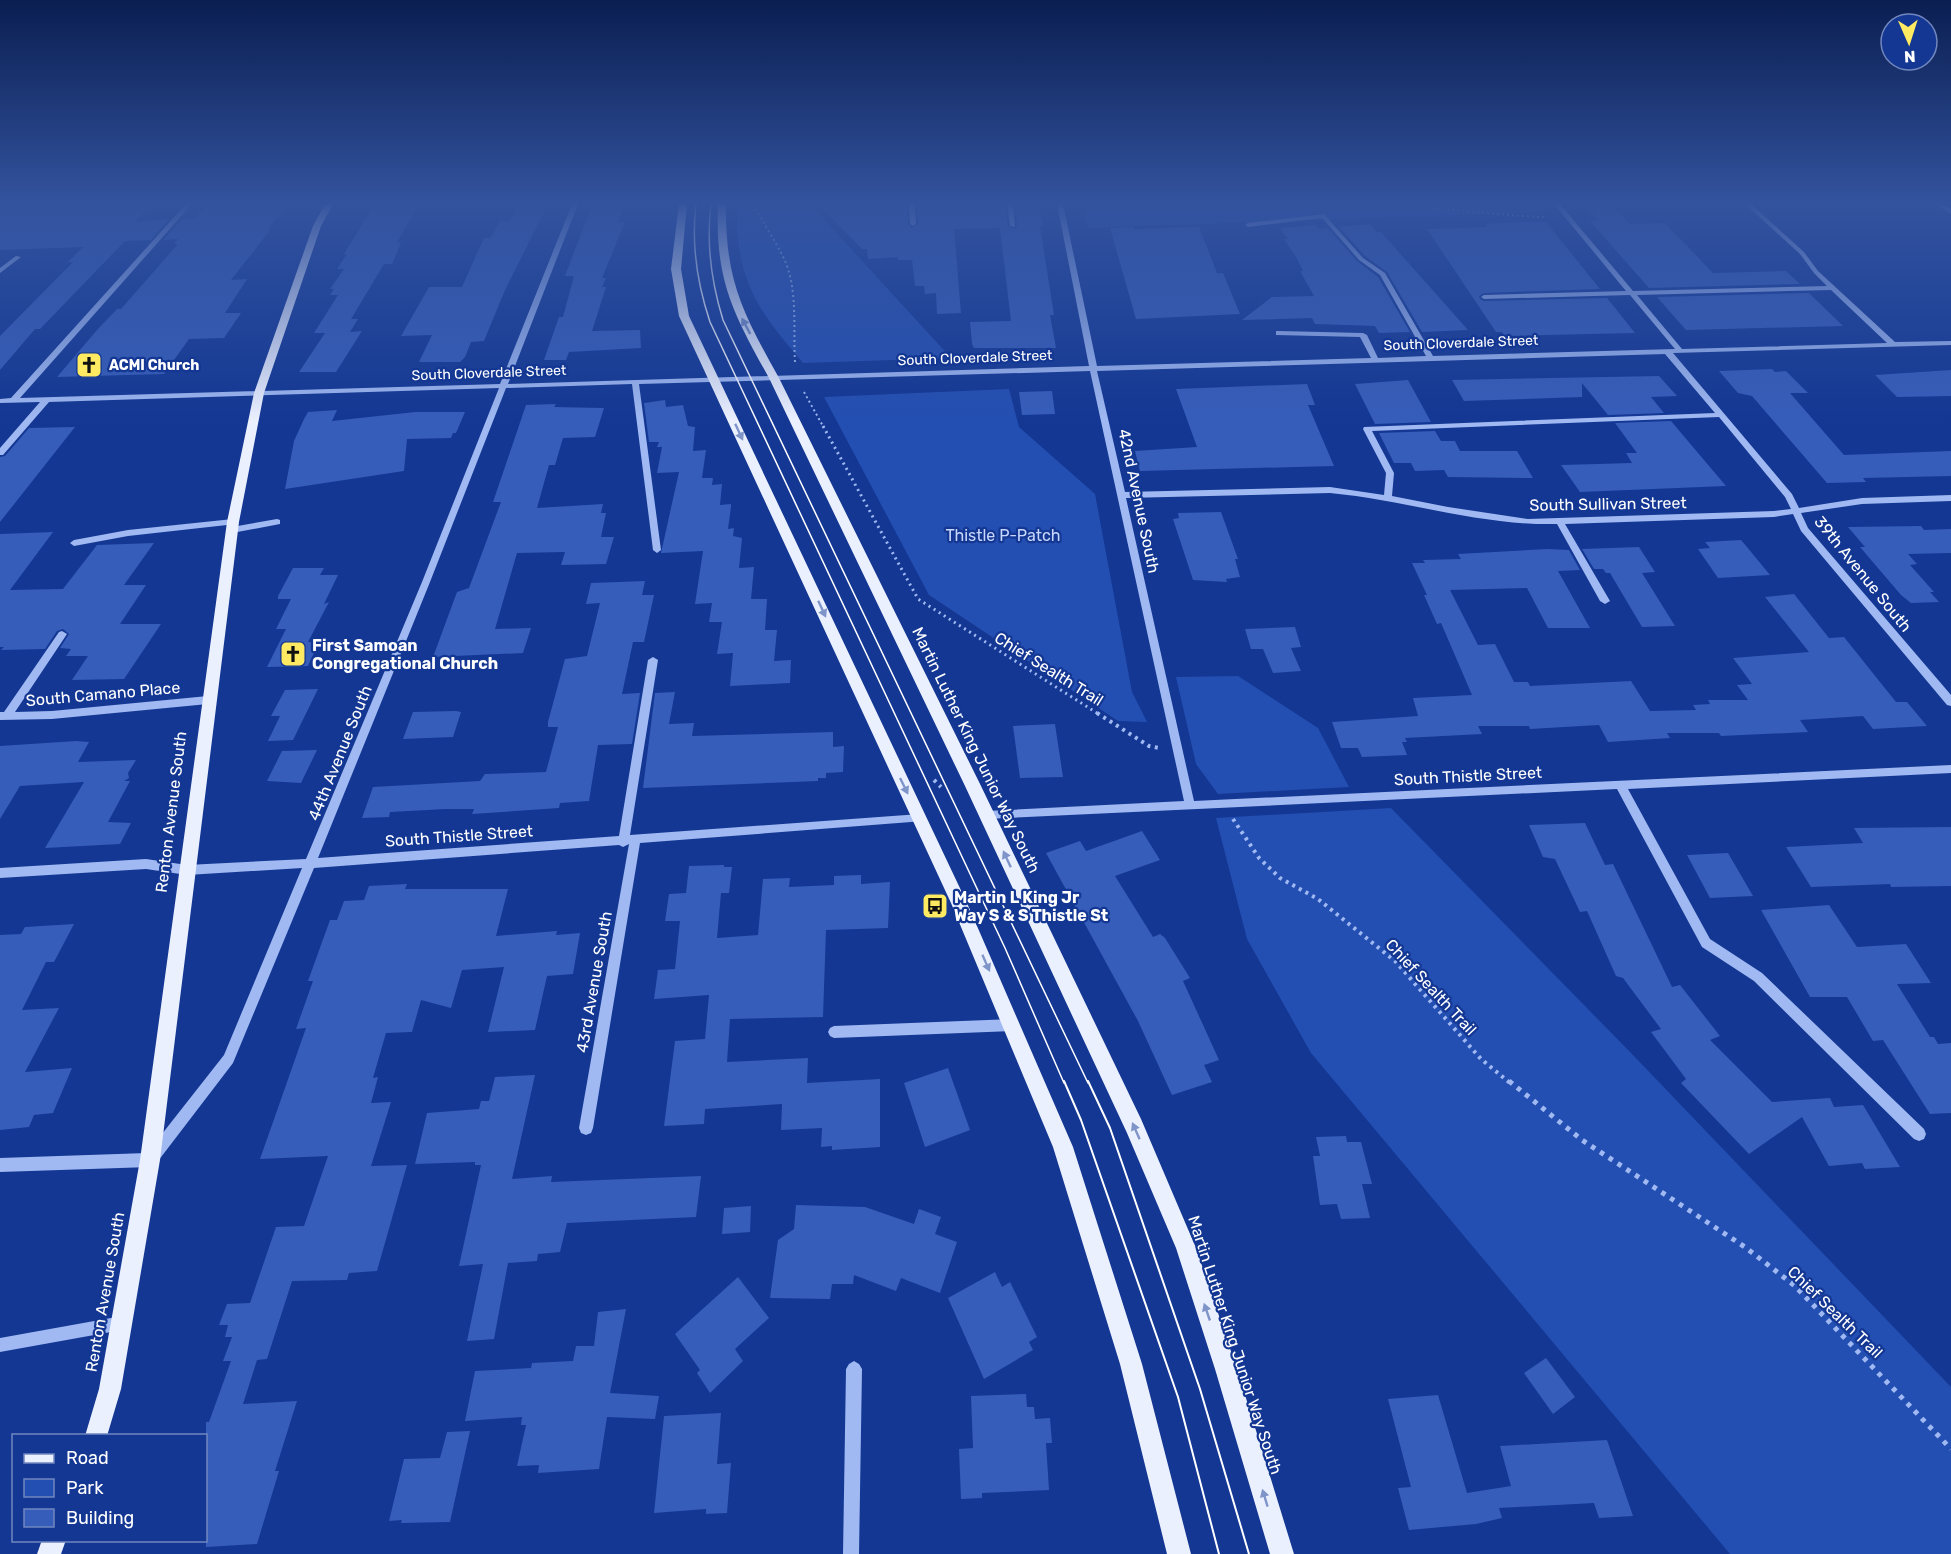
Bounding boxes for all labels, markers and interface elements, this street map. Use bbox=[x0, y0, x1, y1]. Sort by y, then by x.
north arrow bbox=[1879, 12, 1939, 72]
text: N bbox=[1904, 47, 1916, 66]
one-way arrow bbox=[741, 318, 751, 335]
street label: South Cloverdale Street bbox=[1383, 332, 1539, 354]
street label: South Cloverdale Street bbox=[897, 347, 1053, 369]
church icon: ACMI Church bbox=[74, 350, 104, 380]
place label: ACMI Church bbox=[109, 357, 199, 374]
street label: South Cloverdale Street bbox=[411, 362, 567, 384]
one-way arrow bbox=[734, 424, 744, 442]
street label: 42nd Avenue South bbox=[1114, 427, 1164, 575]
street label: South Sullivan Street bbox=[1529, 493, 1687, 515]
street label: 39th Avenue South bbox=[1811, 512, 1915, 636]
park label: Thistle P-Patch bbox=[945, 526, 1061, 545]
one-way arrow bbox=[817, 601, 826, 618]
street label: Martin Luther King Junior Way South bbox=[908, 624, 1044, 876]
street label: Chief Sealth Trail bbox=[991, 628, 1107, 710]
place label: First Samoan Congregational Church bbox=[312, 636, 498, 673]
church icon: First Samoan Congregational Church bbox=[278, 639, 308, 669]
street label: South Camano Place bbox=[25, 678, 181, 710]
street label: 44th Avenue South bbox=[304, 683, 376, 823]
street label: Renton Avenue South bbox=[152, 730, 190, 894]
street label: South Thistle Street bbox=[1393, 763, 1543, 789]
one-way arrow bbox=[900, 777, 909, 794]
street label: South Thistle Street bbox=[384, 821, 534, 851]
one-way arrow bbox=[1003, 851, 1012, 868]
place label: Martin L King Jr Way S & S Thistle St bbox=[954, 888, 1109, 925]
bus stop icon: Martin L King Jr Way S & S Thistle St bbox=[920, 891, 950, 921]
street label: 43rd Avenue South bbox=[572, 910, 616, 1054]
street label: Chief Sealth Trail bbox=[1382, 935, 1480, 1039]
one-way arrow bbox=[981, 954, 991, 972]
one-way arrow bbox=[1131, 1122, 1140, 1139]
street label: Renton Avenue South bbox=[82, 1210, 128, 1374]
street label: Martin Luther King Junior Way South bbox=[1184, 1213, 1286, 1477]
street label: Chief Sealth Trail bbox=[1784, 1262, 1886, 1362]
one-way arrow bbox=[1202, 1303, 1211, 1321]
legend bbox=[12, 1434, 207, 1542]
text: Road bbox=[66, 1447, 109, 1469]
text: Park bbox=[66, 1477, 104, 1499]
one-way arrow bbox=[1260, 1489, 1269, 1507]
text: Building bbox=[66, 1507, 134, 1529]

